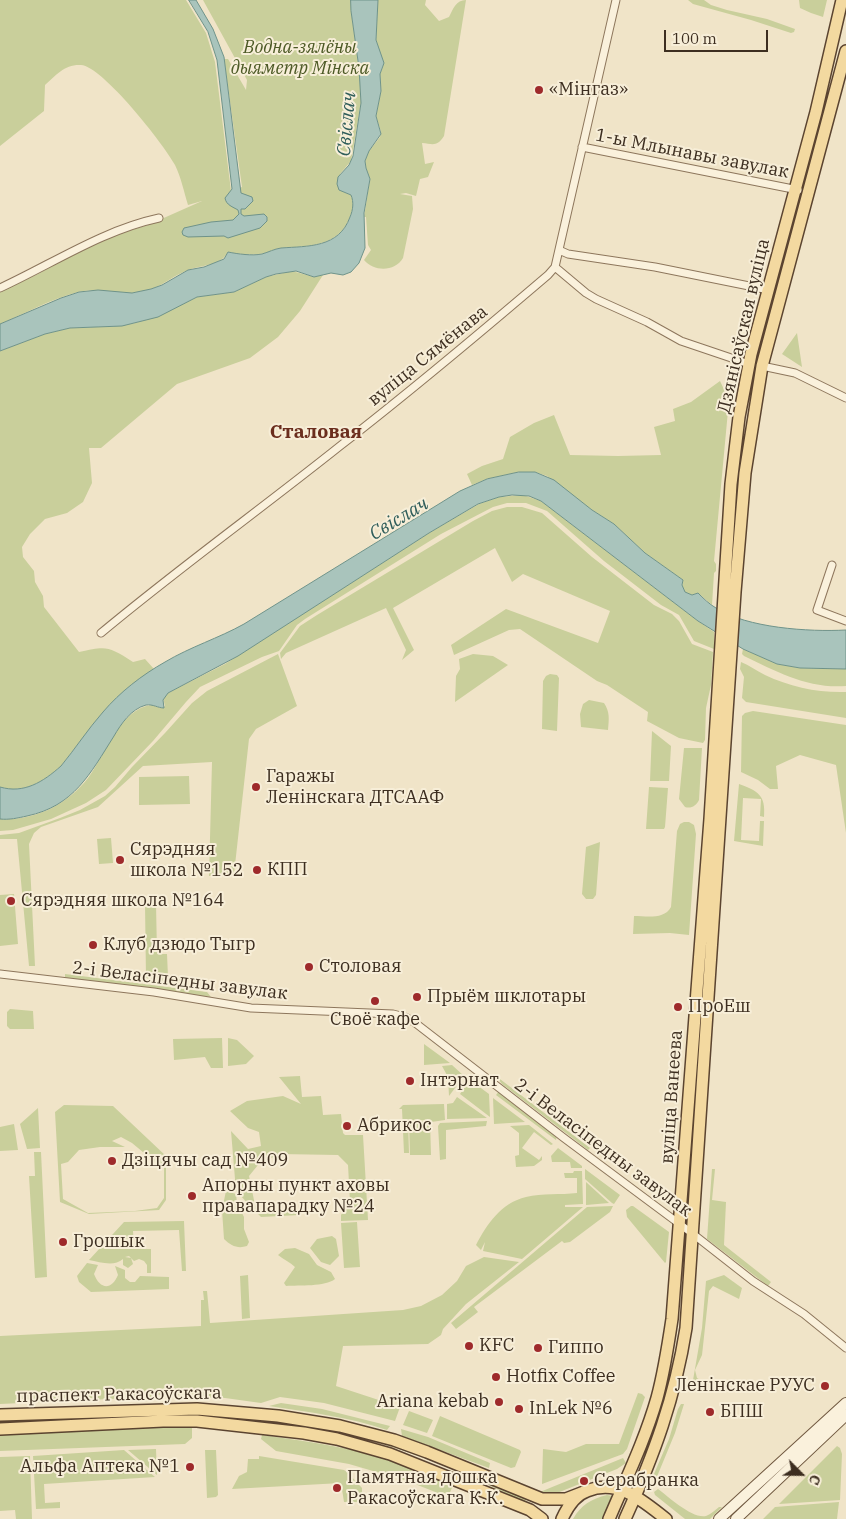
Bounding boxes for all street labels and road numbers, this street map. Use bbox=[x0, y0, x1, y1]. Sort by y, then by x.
street label: 1-ы Млынавы завулак bbox=[593, 125, 791, 183]
street label: Дзянісаўская вуліца bbox=[713, 237, 775, 415]
street label: вуліца Сямёнава bbox=[364, 301, 492, 411]
street label: 2-і Веласіпедны завулак bbox=[71, 957, 289, 1005]
street label: вуліца Ванеева bbox=[657, 1029, 687, 1165]
street label: 2-і Веласіпедны завулак bbox=[510, 1074, 696, 1222]
street label: праспект Ракасоўскага bbox=[16, 1382, 222, 1408]

